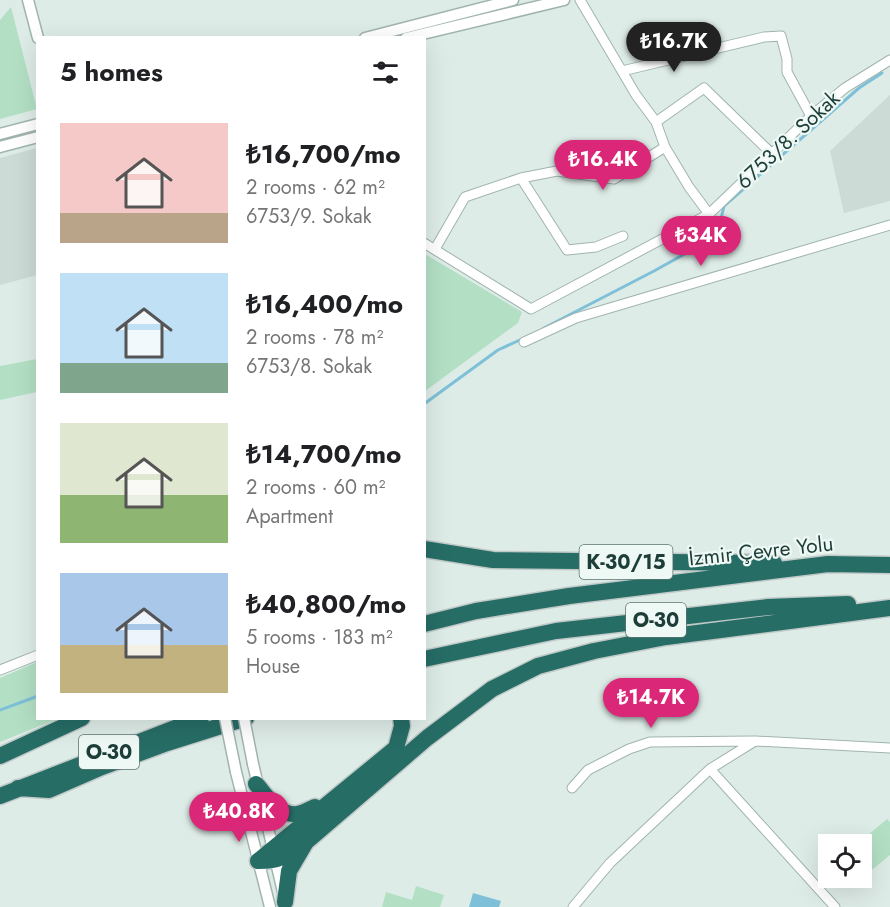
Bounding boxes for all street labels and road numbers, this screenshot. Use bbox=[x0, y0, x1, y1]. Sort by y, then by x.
street label: 6753/8. Sokak bbox=[729, 83, 847, 196]
street label: İzmir Çevre Yolu bbox=[687, 528, 835, 574]
road number: K-30/15 bbox=[580, 545, 672, 579]
road number: O-30 bbox=[626, 603, 686, 637]
road number: O-30 bbox=[79, 735, 139, 769]

